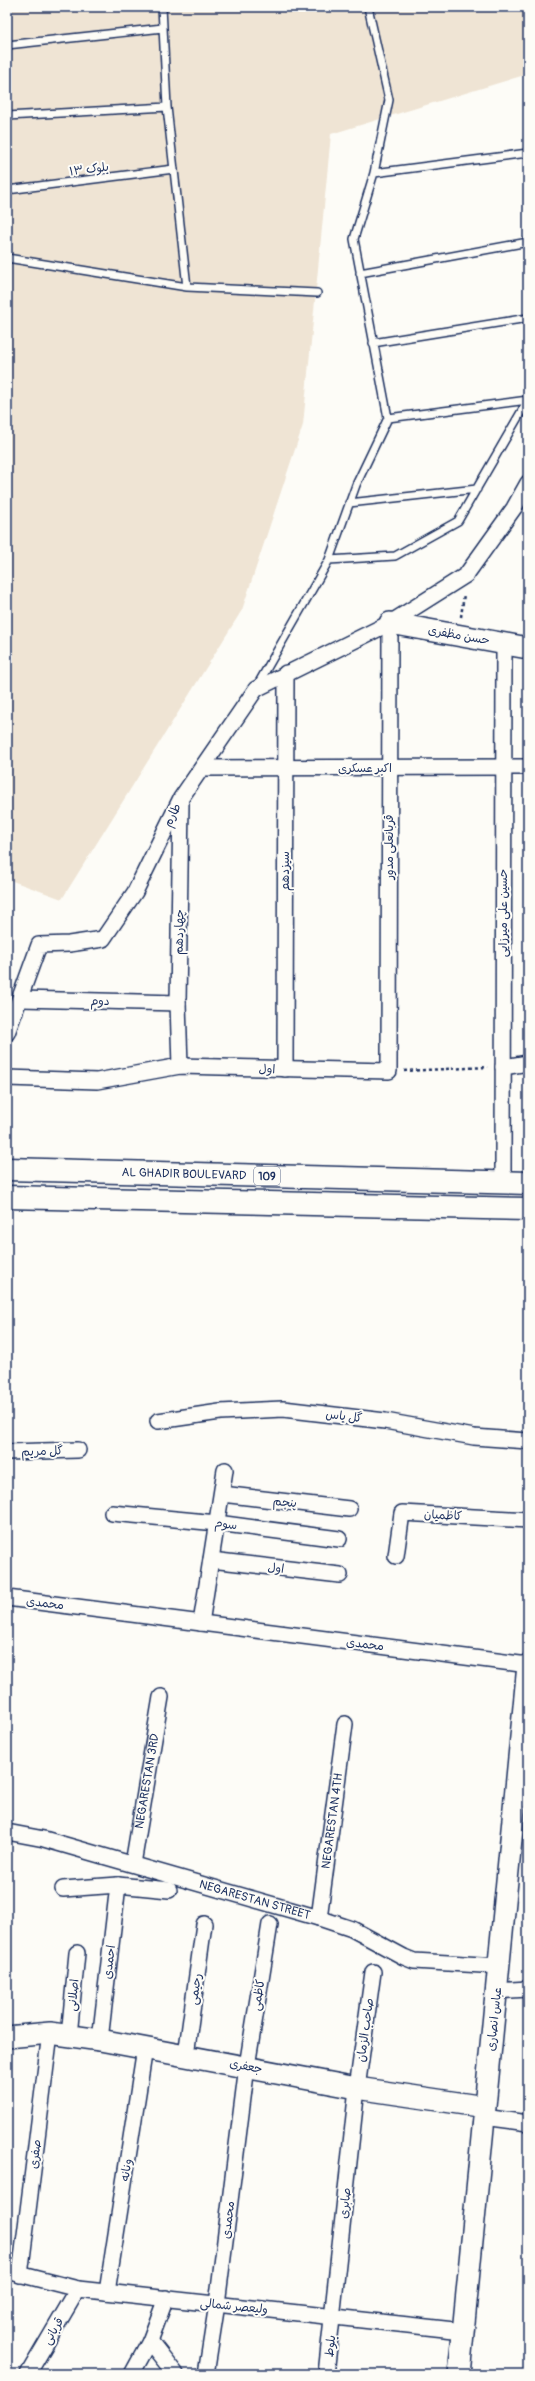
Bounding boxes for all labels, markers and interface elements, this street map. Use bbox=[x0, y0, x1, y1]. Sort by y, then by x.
street label: بلوک ۱۳ bbox=[68, 160, 110, 179]
street label: حسن مظفری bbox=[427, 623, 491, 648]
street label: اکبر عسکری bbox=[338, 761, 392, 776]
street label: طارم bbox=[160, 801, 185, 830]
street label: قربانعلی مدور bbox=[382, 815, 397, 880]
street label: سیزدهم bbox=[278, 851, 294, 891]
street label: حسین علی میرزایی bbox=[496, 869, 511, 957]
street label: چهاردهم bbox=[172, 909, 188, 955]
street label: دوم bbox=[90, 994, 110, 1010]
street label: اول bbox=[258, 1062, 276, 1077]
street label: AL GHADIR BOULEVARD bbox=[121, 1165, 247, 1183]
road number: 109 bbox=[254, 1167, 280, 1185]
street label: گل یاس bbox=[325, 1407, 363, 1426]
street label: گل مریم bbox=[21, 1443, 63, 1461]
street label: پنجم bbox=[272, 1494, 298, 1512]
street label: کاظمیان bbox=[424, 1507, 462, 1524]
street label: سوم bbox=[214, 1516, 238, 1534]
street label: اول bbox=[267, 1560, 285, 1577]
street label: محمدی bbox=[25, 1594, 65, 1613]
street label: محمدی bbox=[345, 1635, 385, 1654]
street label: NEGARESTAN 3RD bbox=[132, 1732, 163, 1830]
street label: NEGARESTAN 4TH bbox=[319, 1772, 346, 1870]
street label: NEGARESTAN STREET bbox=[197, 1877, 312, 1923]
street label: احمدی bbox=[100, 1944, 119, 1980]
street label: رحیمی bbox=[186, 1972, 205, 2006]
street label: اصلانی bbox=[65, 1978, 82, 2012]
street label: کاظمی bbox=[249, 1978, 268, 2012]
street label: عباس انصاری bbox=[484, 1986, 505, 2052]
street label: صاحب الزمان bbox=[354, 1997, 377, 2063]
street label: جعفری bbox=[228, 2056, 264, 2077]
street label: صفری bbox=[26, 2138, 45, 2170]
street label: ونانه bbox=[117, 2158, 136, 2183]
street label: صابری bbox=[336, 2187, 355, 2219]
street label: محمدی bbox=[219, 2200, 238, 2240]
street label: ولیعصر شمالی bbox=[199, 2295, 269, 2318]
street label: قربانی bbox=[40, 2315, 67, 2347]
street label: بلوط bbox=[322, 2334, 339, 2358]

